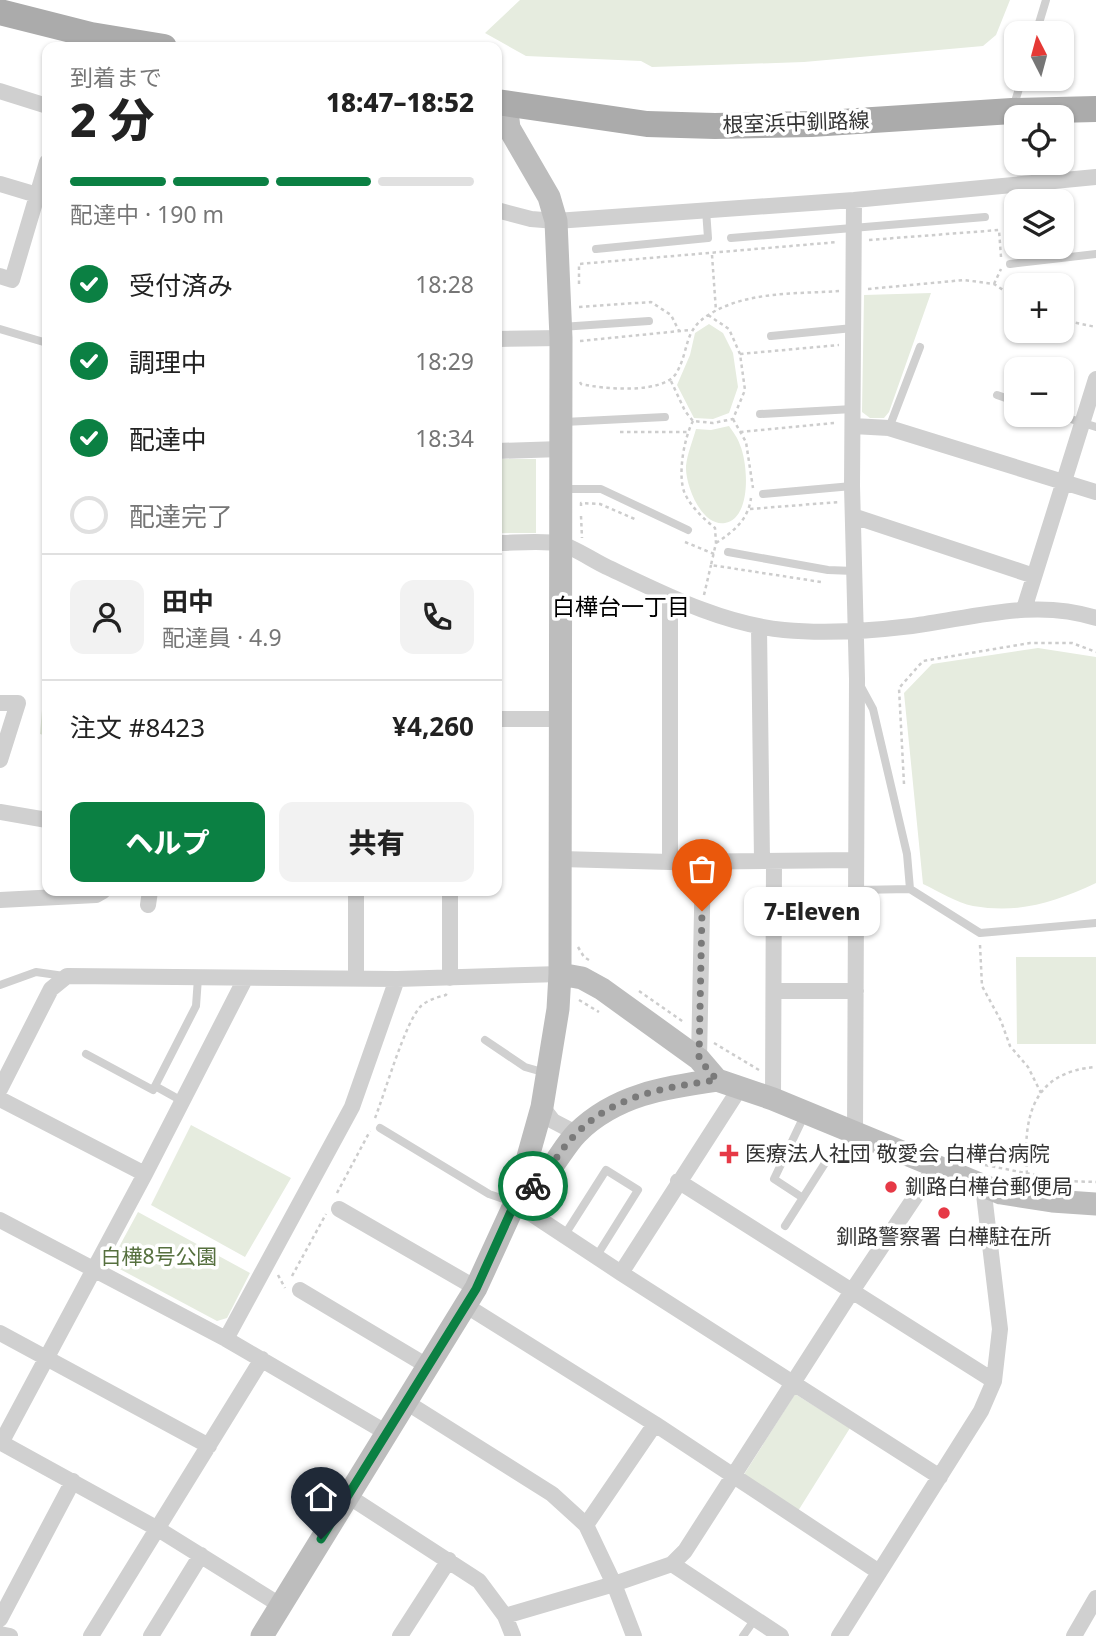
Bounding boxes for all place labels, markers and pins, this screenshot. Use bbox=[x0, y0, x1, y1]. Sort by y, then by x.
pin bbox=[672, 839, 732, 911]
callout: 7-Eleven bbox=[744, 886, 880, 936]
place label: 医療法人社団 敬愛会 白樺台病院 bbox=[745, 1139, 1050, 1167]
marker: 医療法人社団 敬愛会 白樺台病院 bbox=[719, 1144, 739, 1164]
place label: 釧路白樺台郵便局 bbox=[905, 1172, 1073, 1200]
marker: 釧路白樺台郵便局 bbox=[883, 1179, 899, 1195]
marker: 釧路警察署 白樺駐在所 bbox=[936, 1205, 952, 1221]
place label: 釧路警察署 白樺駐在所 bbox=[836, 1222, 1052, 1250]
pin bbox=[291, 1467, 351, 1539]

